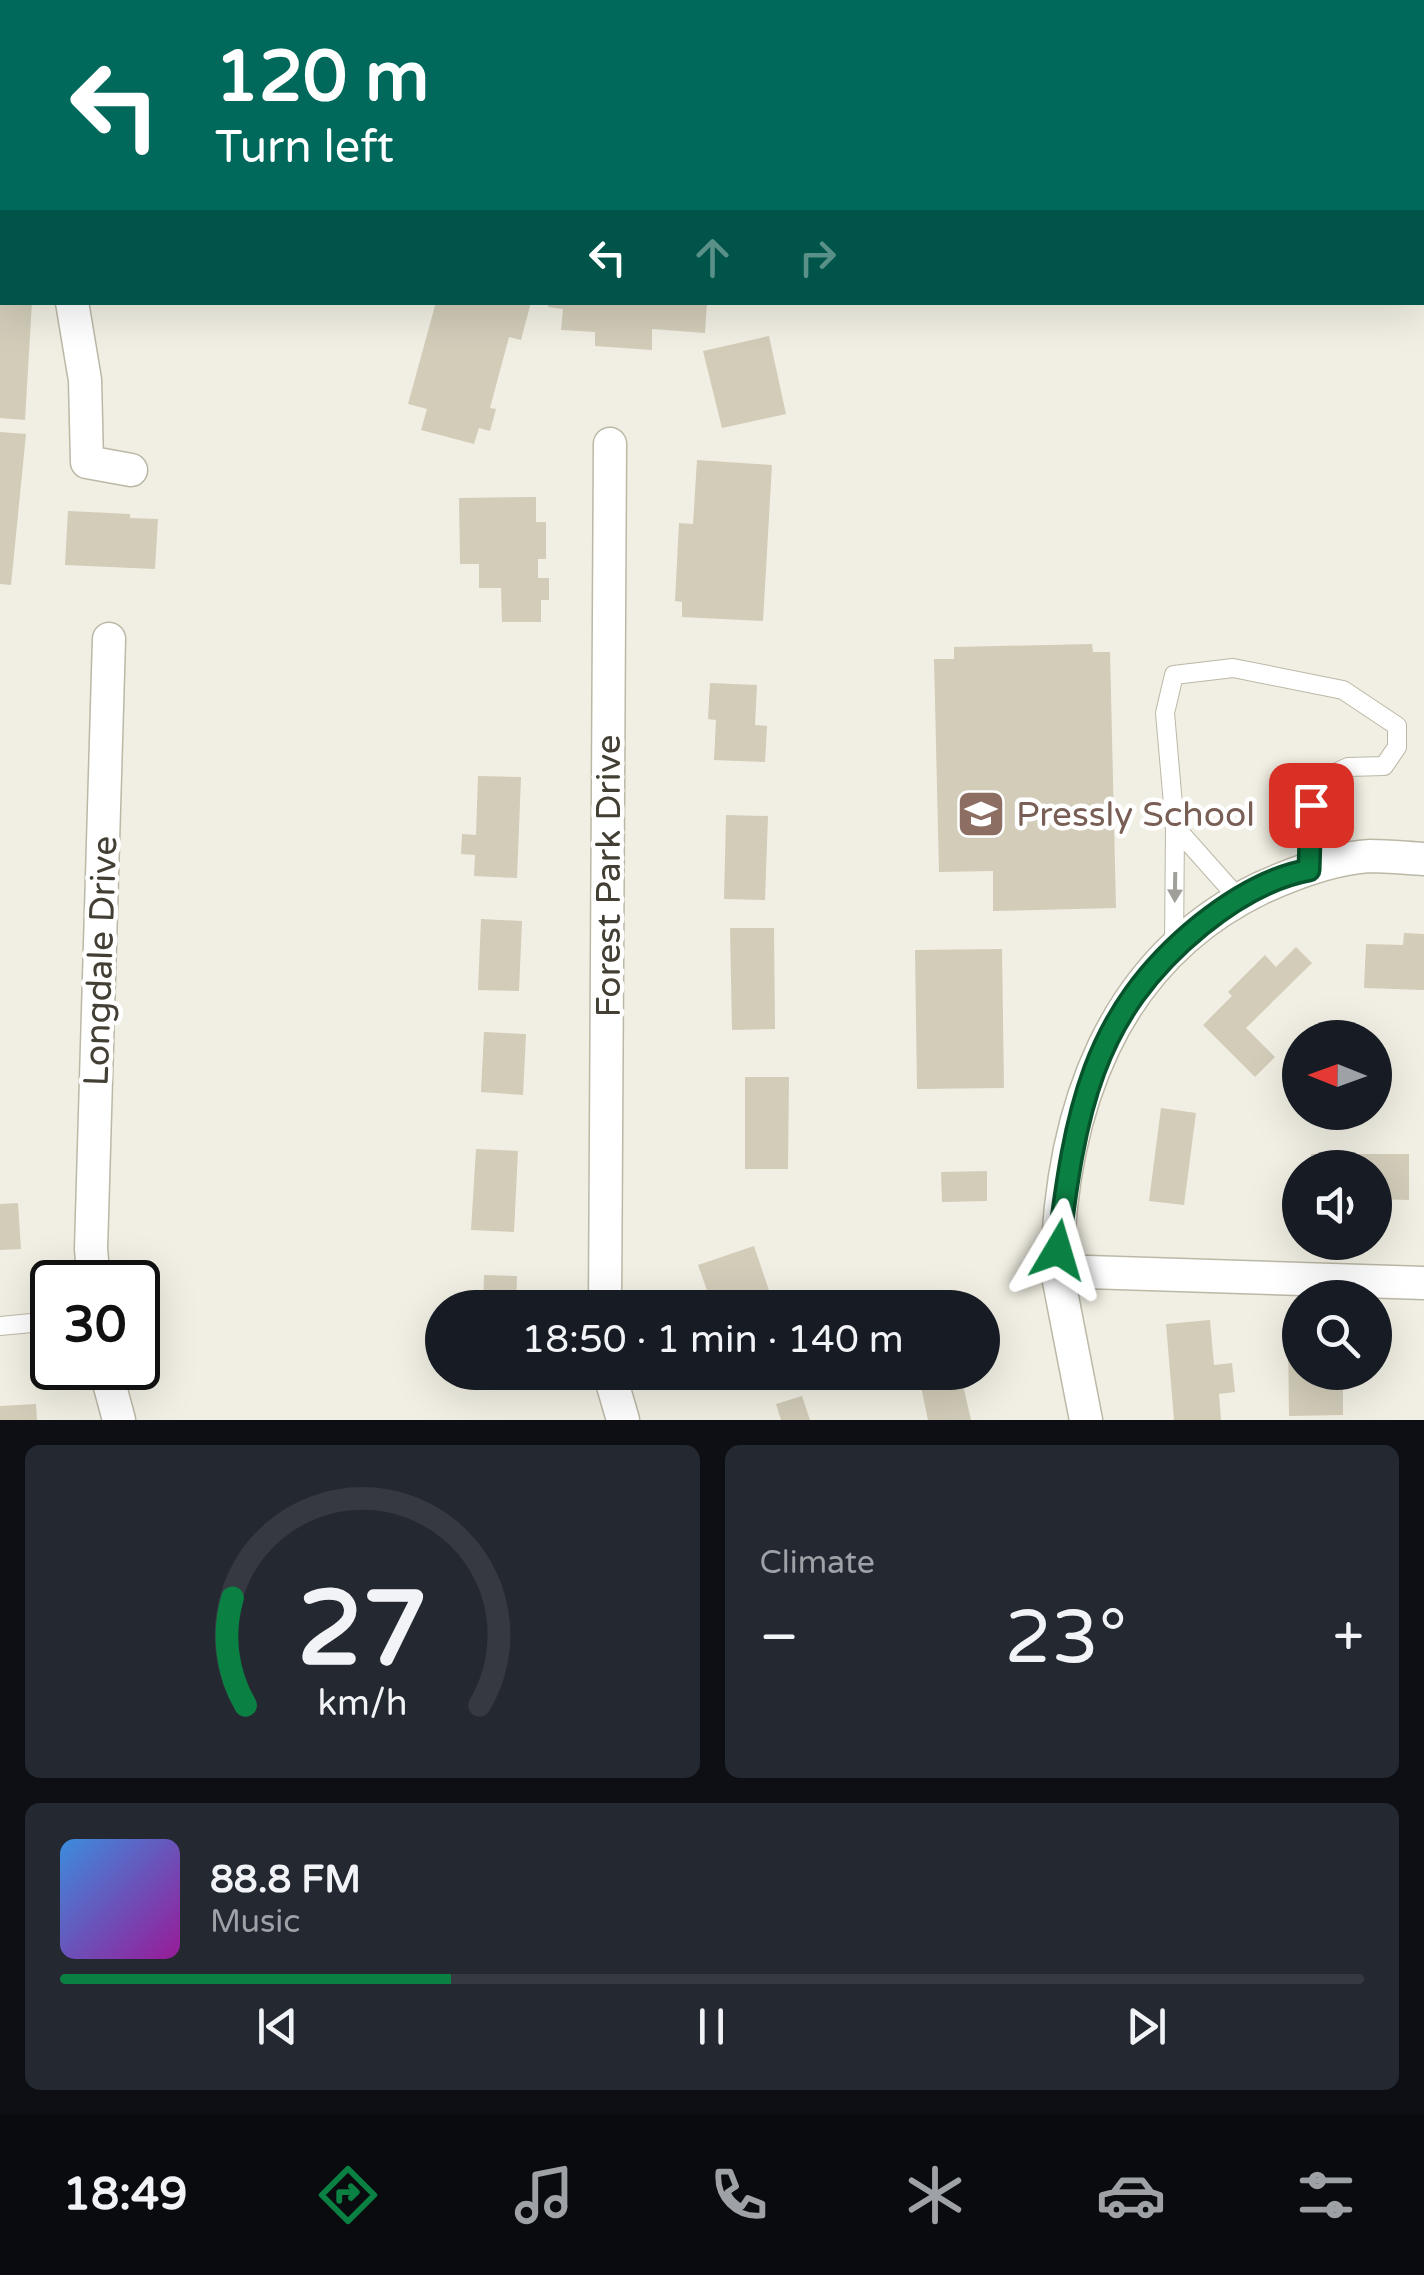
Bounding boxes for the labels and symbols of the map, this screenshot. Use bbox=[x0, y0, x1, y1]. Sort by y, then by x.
street label: Forest Park Drive bbox=[588, 734, 630, 1018]
pin bbox=[1269, 763, 1354, 848]
school or university icon: Pressly School bbox=[955, 788, 1007, 840]
place label: Pressly School bbox=[1016, 794, 1255, 836]
street label: Longdale Drive bbox=[76, 835, 126, 1087]
one-way arrow bbox=[1166, 872, 1182, 904]
north arrow bbox=[1282, 1020, 1392, 1130]
position arrow bbox=[1006, 1198, 1110, 1302]
speed limit sign: 30 bbox=[30, 1260, 160, 1390]

